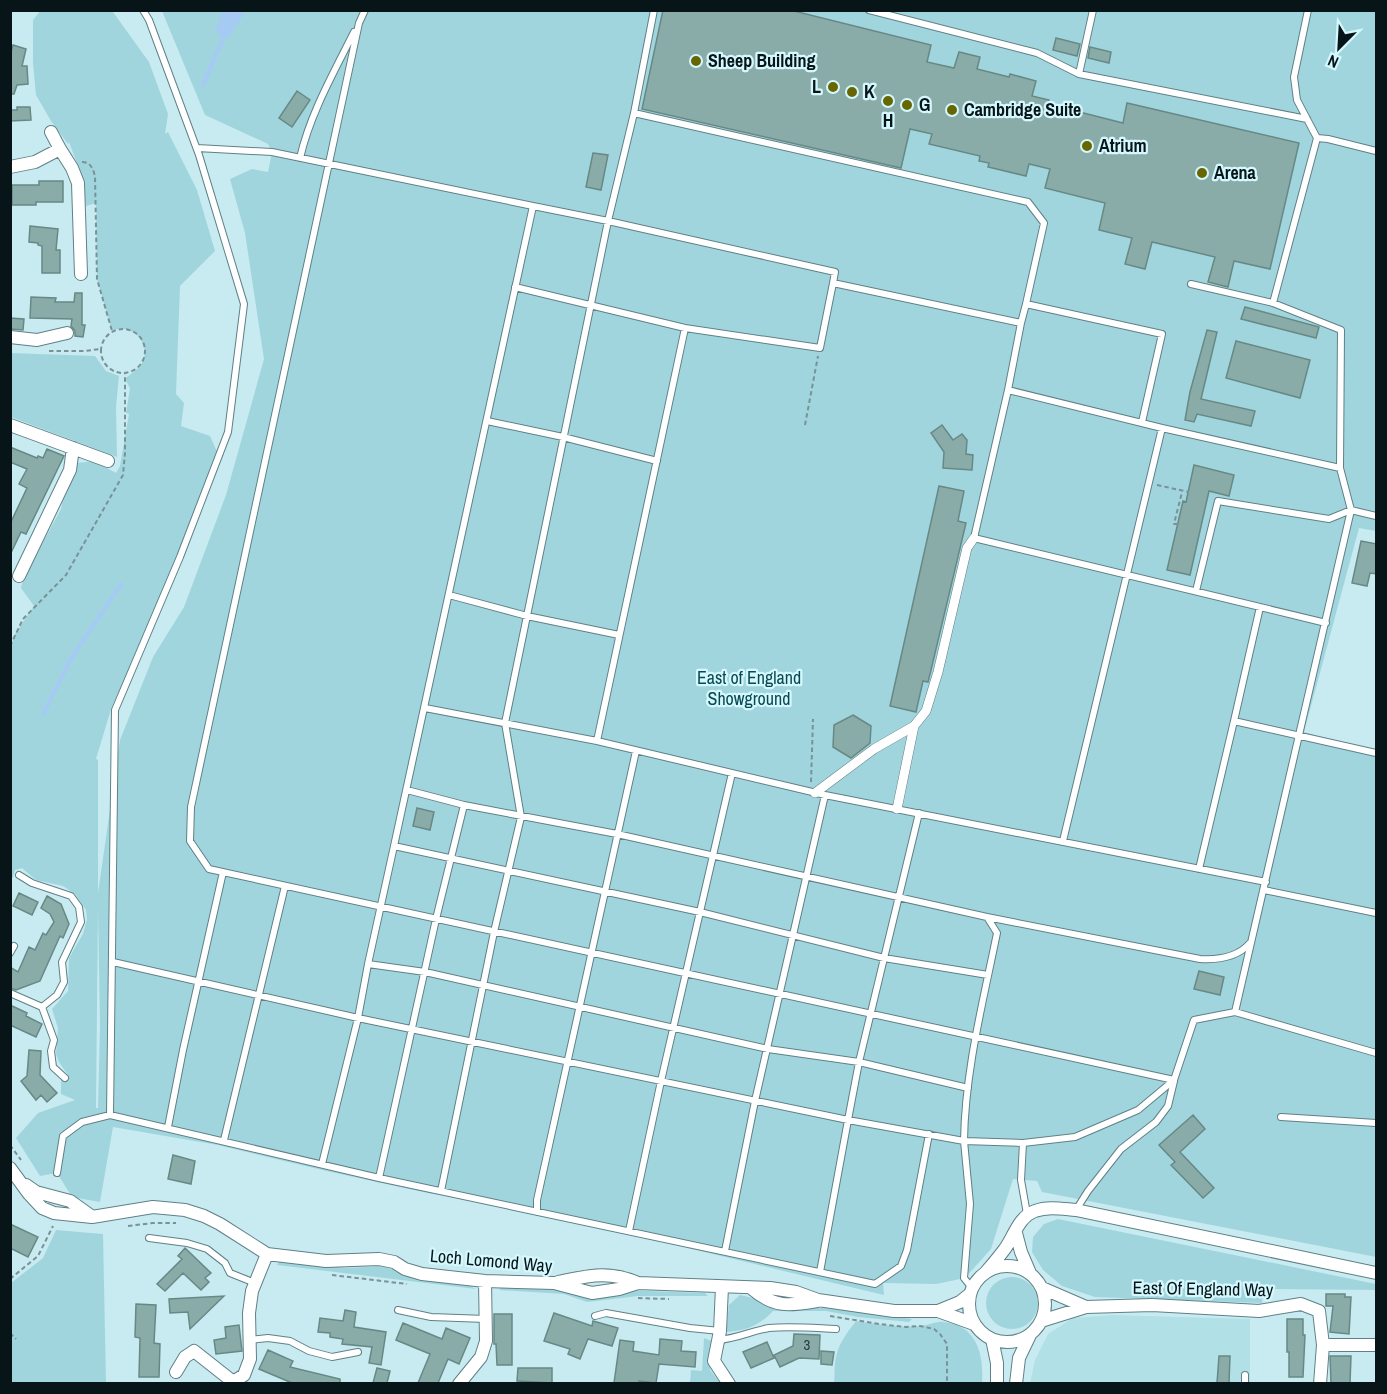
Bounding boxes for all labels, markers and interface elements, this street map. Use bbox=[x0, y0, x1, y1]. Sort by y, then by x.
north arrow bbox=[1309, 18, 1369, 78]
place label: Sheep Building bbox=[708, 48, 815, 73]
text: N bbox=[1324, 50, 1342, 74]
marker: Sheep Building bbox=[689, 54, 703, 68]
place label: L bbox=[812, 74, 821, 99]
place label: K bbox=[864, 79, 875, 104]
marker: L bbox=[826, 80, 840, 94]
marker: K bbox=[845, 85, 859, 99]
place label: G bbox=[919, 92, 930, 117]
marker: H bbox=[881, 94, 895, 108]
place label: Cambridge Suite bbox=[964, 97, 1081, 122]
marker: G bbox=[900, 98, 914, 112]
marker: Cambridge Suite bbox=[945, 103, 959, 117]
place label: H bbox=[883, 108, 893, 133]
place label: Atrium bbox=[1099, 133, 1147, 158]
marker: Atrium bbox=[1080, 139, 1094, 153]
place label: Arena bbox=[1214, 160, 1257, 185]
marker: Arena bbox=[1195, 166, 1209, 180]
park label: East of England Showground bbox=[697, 665, 801, 711]
street label: Loch Lomond Way bbox=[429, 1243, 554, 1278]
street label: East Of England Way bbox=[1133, 1275, 1274, 1302]
house number: 3 bbox=[804, 1334, 811, 1355]

